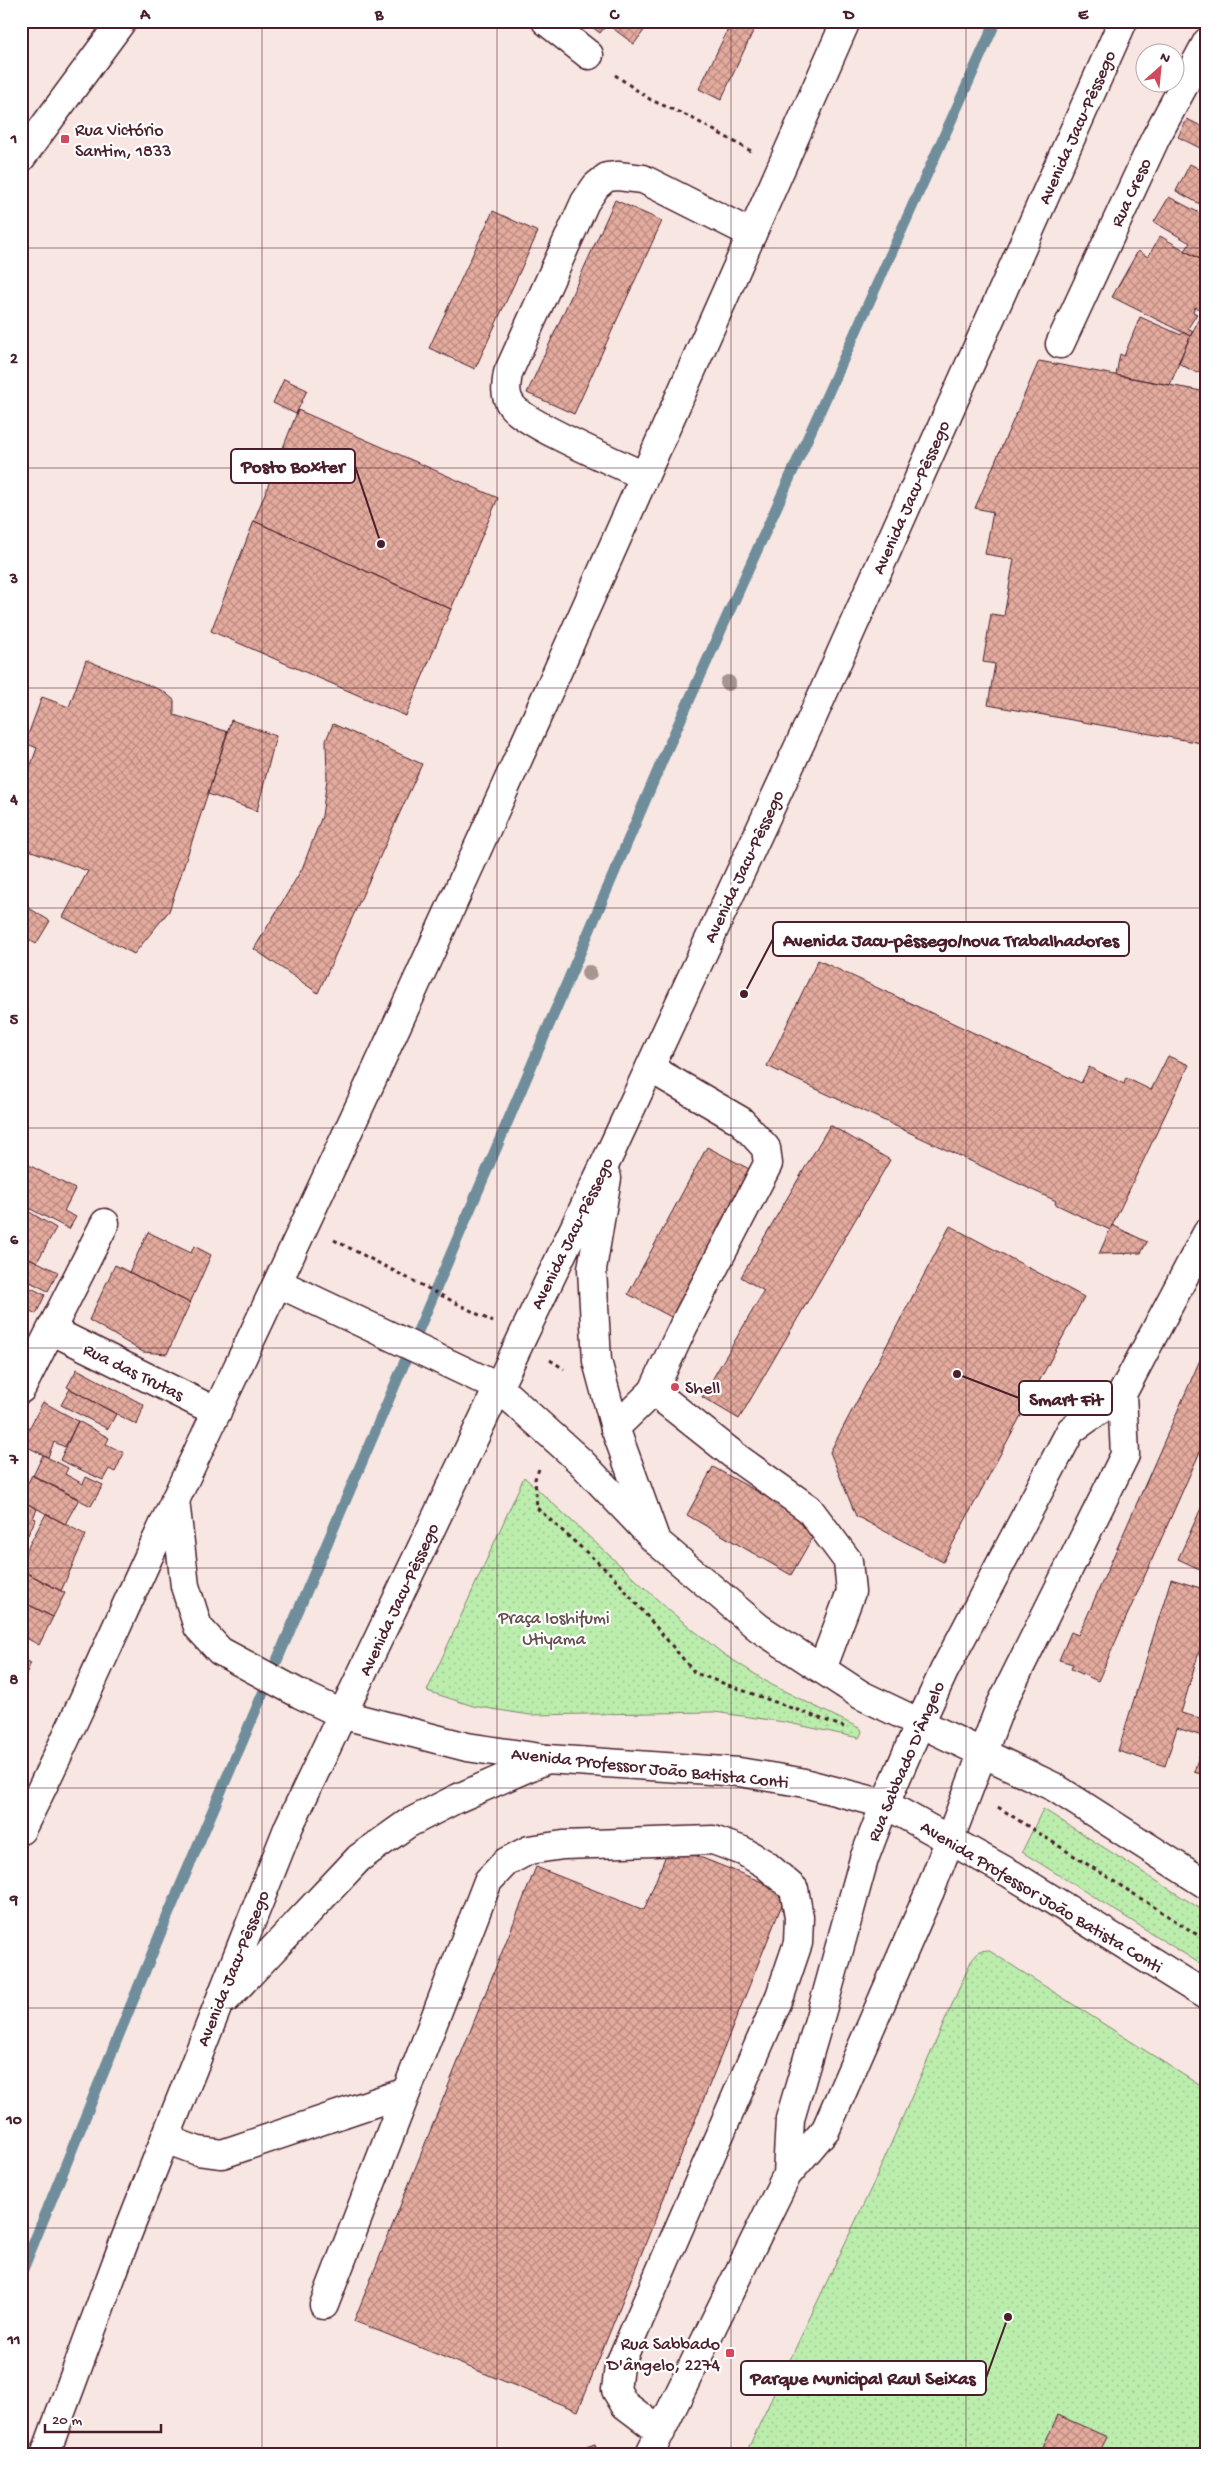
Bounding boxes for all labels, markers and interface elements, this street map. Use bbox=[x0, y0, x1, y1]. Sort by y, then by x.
text: A bbox=[139, 7, 151, 26]
text: B bbox=[374, 7, 384, 26]
text: C bbox=[609, 7, 620, 26]
text: D bbox=[842, 7, 855, 26]
text: E bbox=[1078, 7, 1089, 26]
north arrow bbox=[1136, 42, 1186, 92]
street label: Avenida Jacu-Pêssego bbox=[1035, 48, 1122, 208]
text: N bbox=[1157, 49, 1173, 68]
place label: Rua Victório Santim, 1833 bbox=[75, 121, 172, 163]
text: 1 bbox=[10, 131, 17, 150]
marker: Rua Victório Santim, 1833 bbox=[59, 133, 71, 145]
street label: Rua Creso bbox=[1107, 155, 1157, 231]
text: 2 bbox=[10, 351, 18, 370]
street label: Avenida Jacu-Pêssego bbox=[869, 418, 956, 578]
callout: Posto Boxter bbox=[231, 449, 355, 483]
text: Posto Boxter bbox=[240, 457, 347, 480]
text: 3 bbox=[9, 571, 18, 590]
street label: Avenida Jacu-Pêssego bbox=[701, 787, 790, 947]
text: 4 bbox=[9, 792, 18, 811]
callout: Avenida Jacu-pêssego/nova Trabalhadores bbox=[773, 922, 1129, 956]
text: Avenida Jacu-pêssego/nova Trabalhadores bbox=[782, 931, 1120, 954]
text: 5 bbox=[10, 1012, 19, 1031]
street label: Avenida Jacu-Pêssego bbox=[527, 1155, 619, 1313]
text: 6 bbox=[10, 1232, 19, 1251]
street label: Rua das Trutas bbox=[79, 1340, 188, 1407]
place label: Shell bbox=[685, 1379, 720, 1400]
marker: Shell bbox=[669, 1381, 681, 1393]
callout: Smart Fit bbox=[1019, 1381, 1112, 1415]
text: Smart Fit bbox=[1029, 1390, 1105, 1413]
text: 7 bbox=[9, 1452, 19, 1471]
street label: Avenida Jacu-Pêssego bbox=[356, 1520, 445, 1680]
park label: Praça Ioshifumi Utiyama bbox=[497, 1609, 610, 1651]
text: 8 bbox=[10, 1672, 19, 1691]
street label: Rua Sabbado D'Ângelo bbox=[863, 1678, 951, 1845]
street label: Avenida Professor João Batista Conti bbox=[510, 1744, 790, 1795]
street label: Avenida Professor João Batista Conti bbox=[916, 1817, 1166, 1979]
street label: Avenida Jacu-Pêssego bbox=[193, 1888, 275, 2050]
text: 9 bbox=[9, 1892, 18, 1911]
text: 10 bbox=[5, 2112, 22, 2131]
text: 11 bbox=[7, 2332, 20, 2351]
place label: Rua Sabbado D'ângelo, 2274 bbox=[606, 2335, 720, 2377]
marker: Rua Sabbado D'ângelo, 2274 bbox=[724, 2347, 736, 2359]
callout: Parque Municipal Raul Seixas bbox=[741, 2361, 986, 2395]
text: Parque Municipal Raul Seixas bbox=[749, 2369, 977, 2392]
scale bar bbox=[45, 2401, 161, 2433]
text: 20 m bbox=[52, 2412, 82, 2430]

